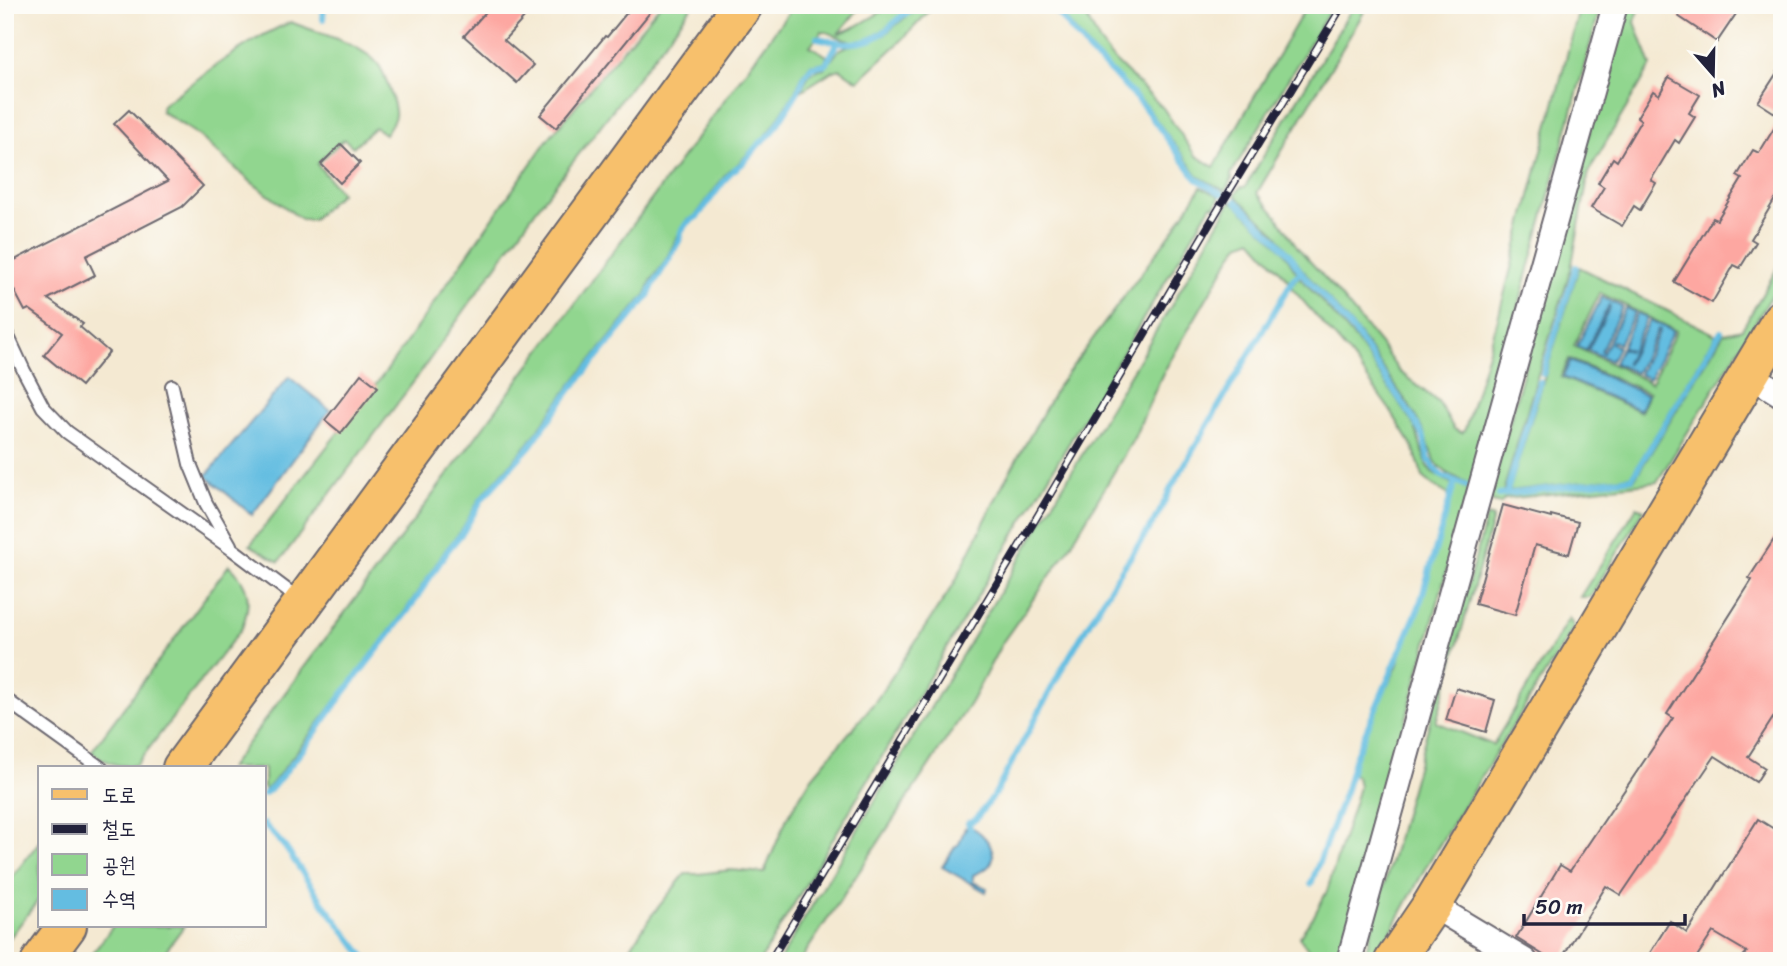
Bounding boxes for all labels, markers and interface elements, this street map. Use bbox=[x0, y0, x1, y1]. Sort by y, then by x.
north arrow bbox=[1678, 38, 1748, 108]
text: N bbox=[1706, 71, 1731, 108]
legend bbox=[38, 766, 266, 928]
text: 도로 bbox=[102, 776, 136, 814]
text: 철도 bbox=[102, 810, 136, 848]
text: 공원 bbox=[102, 846, 136, 884]
text: 수역 bbox=[102, 880, 136, 918]
scale bar bbox=[1524, 882, 1686, 926]
text: 50 m bbox=[1535, 888, 1583, 926]

